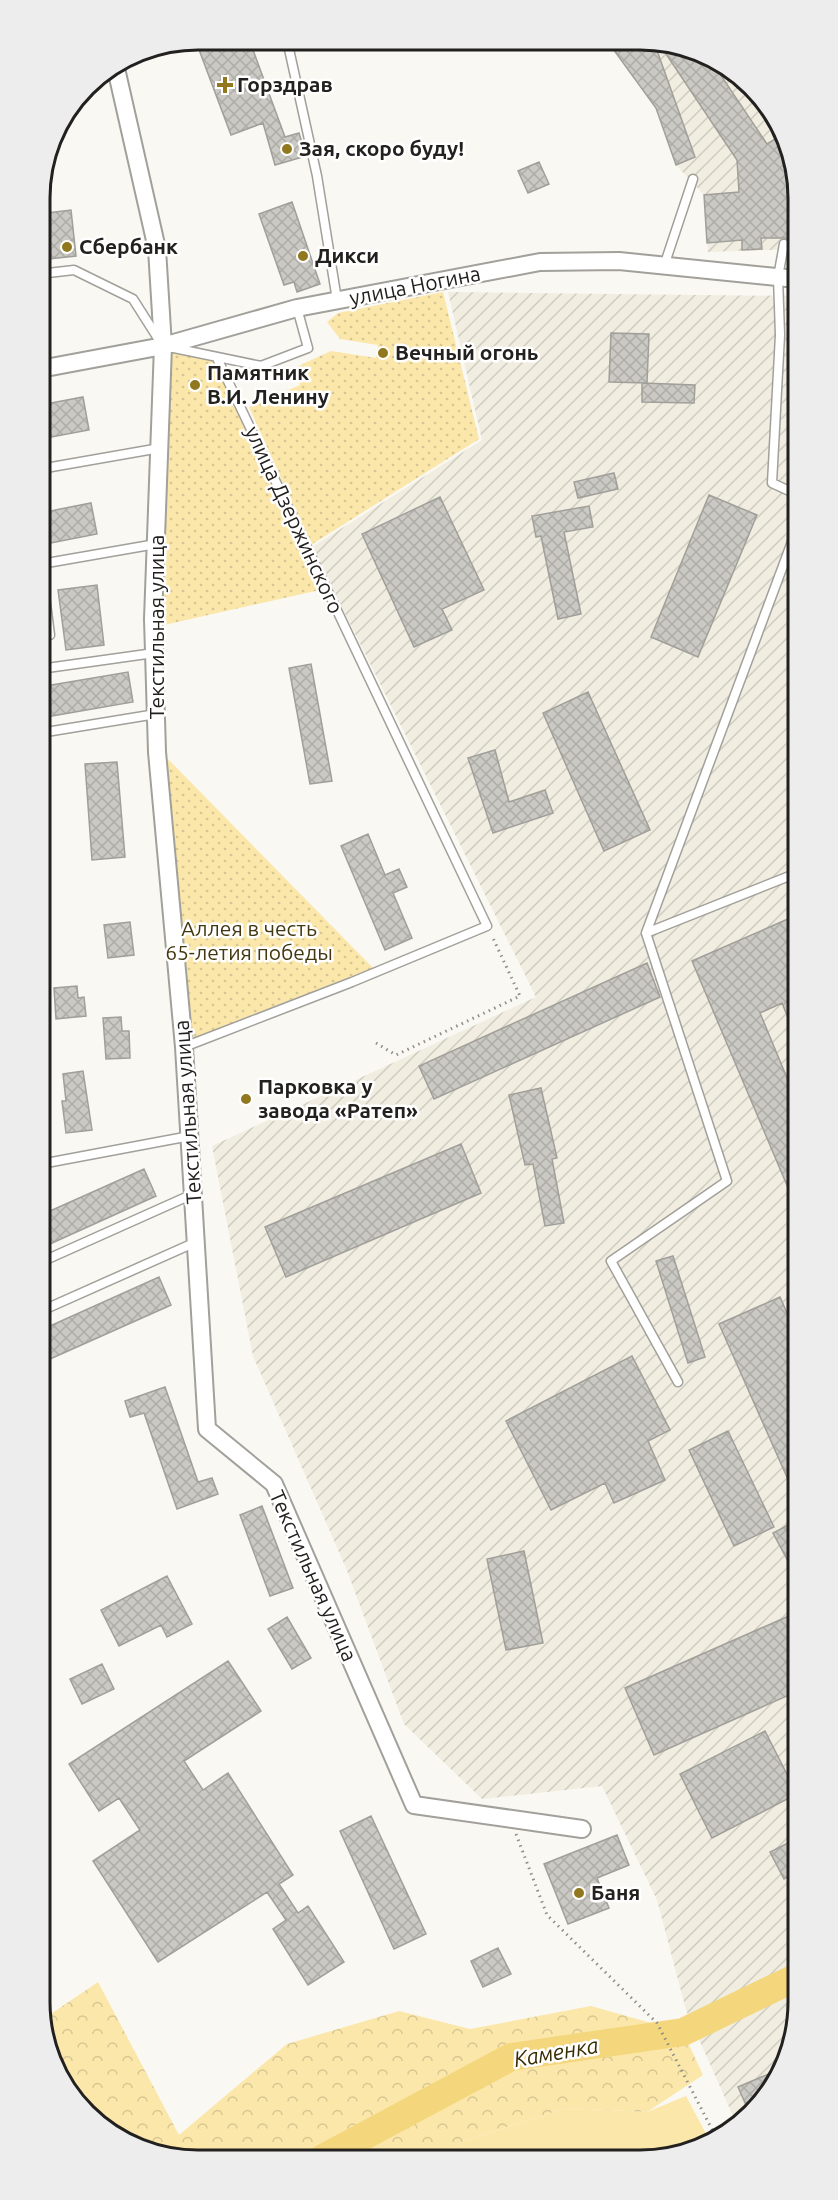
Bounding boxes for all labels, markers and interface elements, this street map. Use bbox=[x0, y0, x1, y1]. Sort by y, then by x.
place label: Горздрав bbox=[237, 72, 333, 96]
marker: Горздрав bbox=[218, 78, 232, 92]
place label: Зая, скоро буду! bbox=[299, 136, 464, 160]
marker: Зая, скоро буду! bbox=[280, 142, 294, 156]
place label: Сбербанк bbox=[79, 234, 178, 258]
marker: Сбербанк bbox=[60, 240, 74, 254]
place label: Дикси bbox=[315, 243, 379, 267]
marker: Дикси bbox=[296, 249, 310, 263]
street label: улица Ногина bbox=[347, 261, 482, 310]
place label: Вечный огонь bbox=[395, 340, 538, 364]
marker: Вечный огонь bbox=[376, 346, 390, 360]
place label: Памятник В.И. Ленину bbox=[207, 360, 329, 408]
marker: Памятник В.И. Ленину bbox=[188, 378, 202, 392]
street label: улица Дзержинского bbox=[241, 422, 349, 617]
street label: Текстильная улица bbox=[144, 535, 168, 719]
park label: Аллея в честь 65-летия победы bbox=[165, 916, 333, 964]
street label: Текстильная улица bbox=[169, 1019, 205, 1205]
place label: Парковка у завода «Ратеп» bbox=[258, 1074, 418, 1122]
marker: Парковка у завода «Ратеп» bbox=[239, 1092, 253, 1106]
street label: Текстильная улица bbox=[265, 1486, 362, 1665]
place label: Баня bbox=[591, 1880, 640, 1904]
marker: Баня bbox=[572, 1886, 586, 1900]
water label: Каменка bbox=[512, 2032, 600, 2071]

